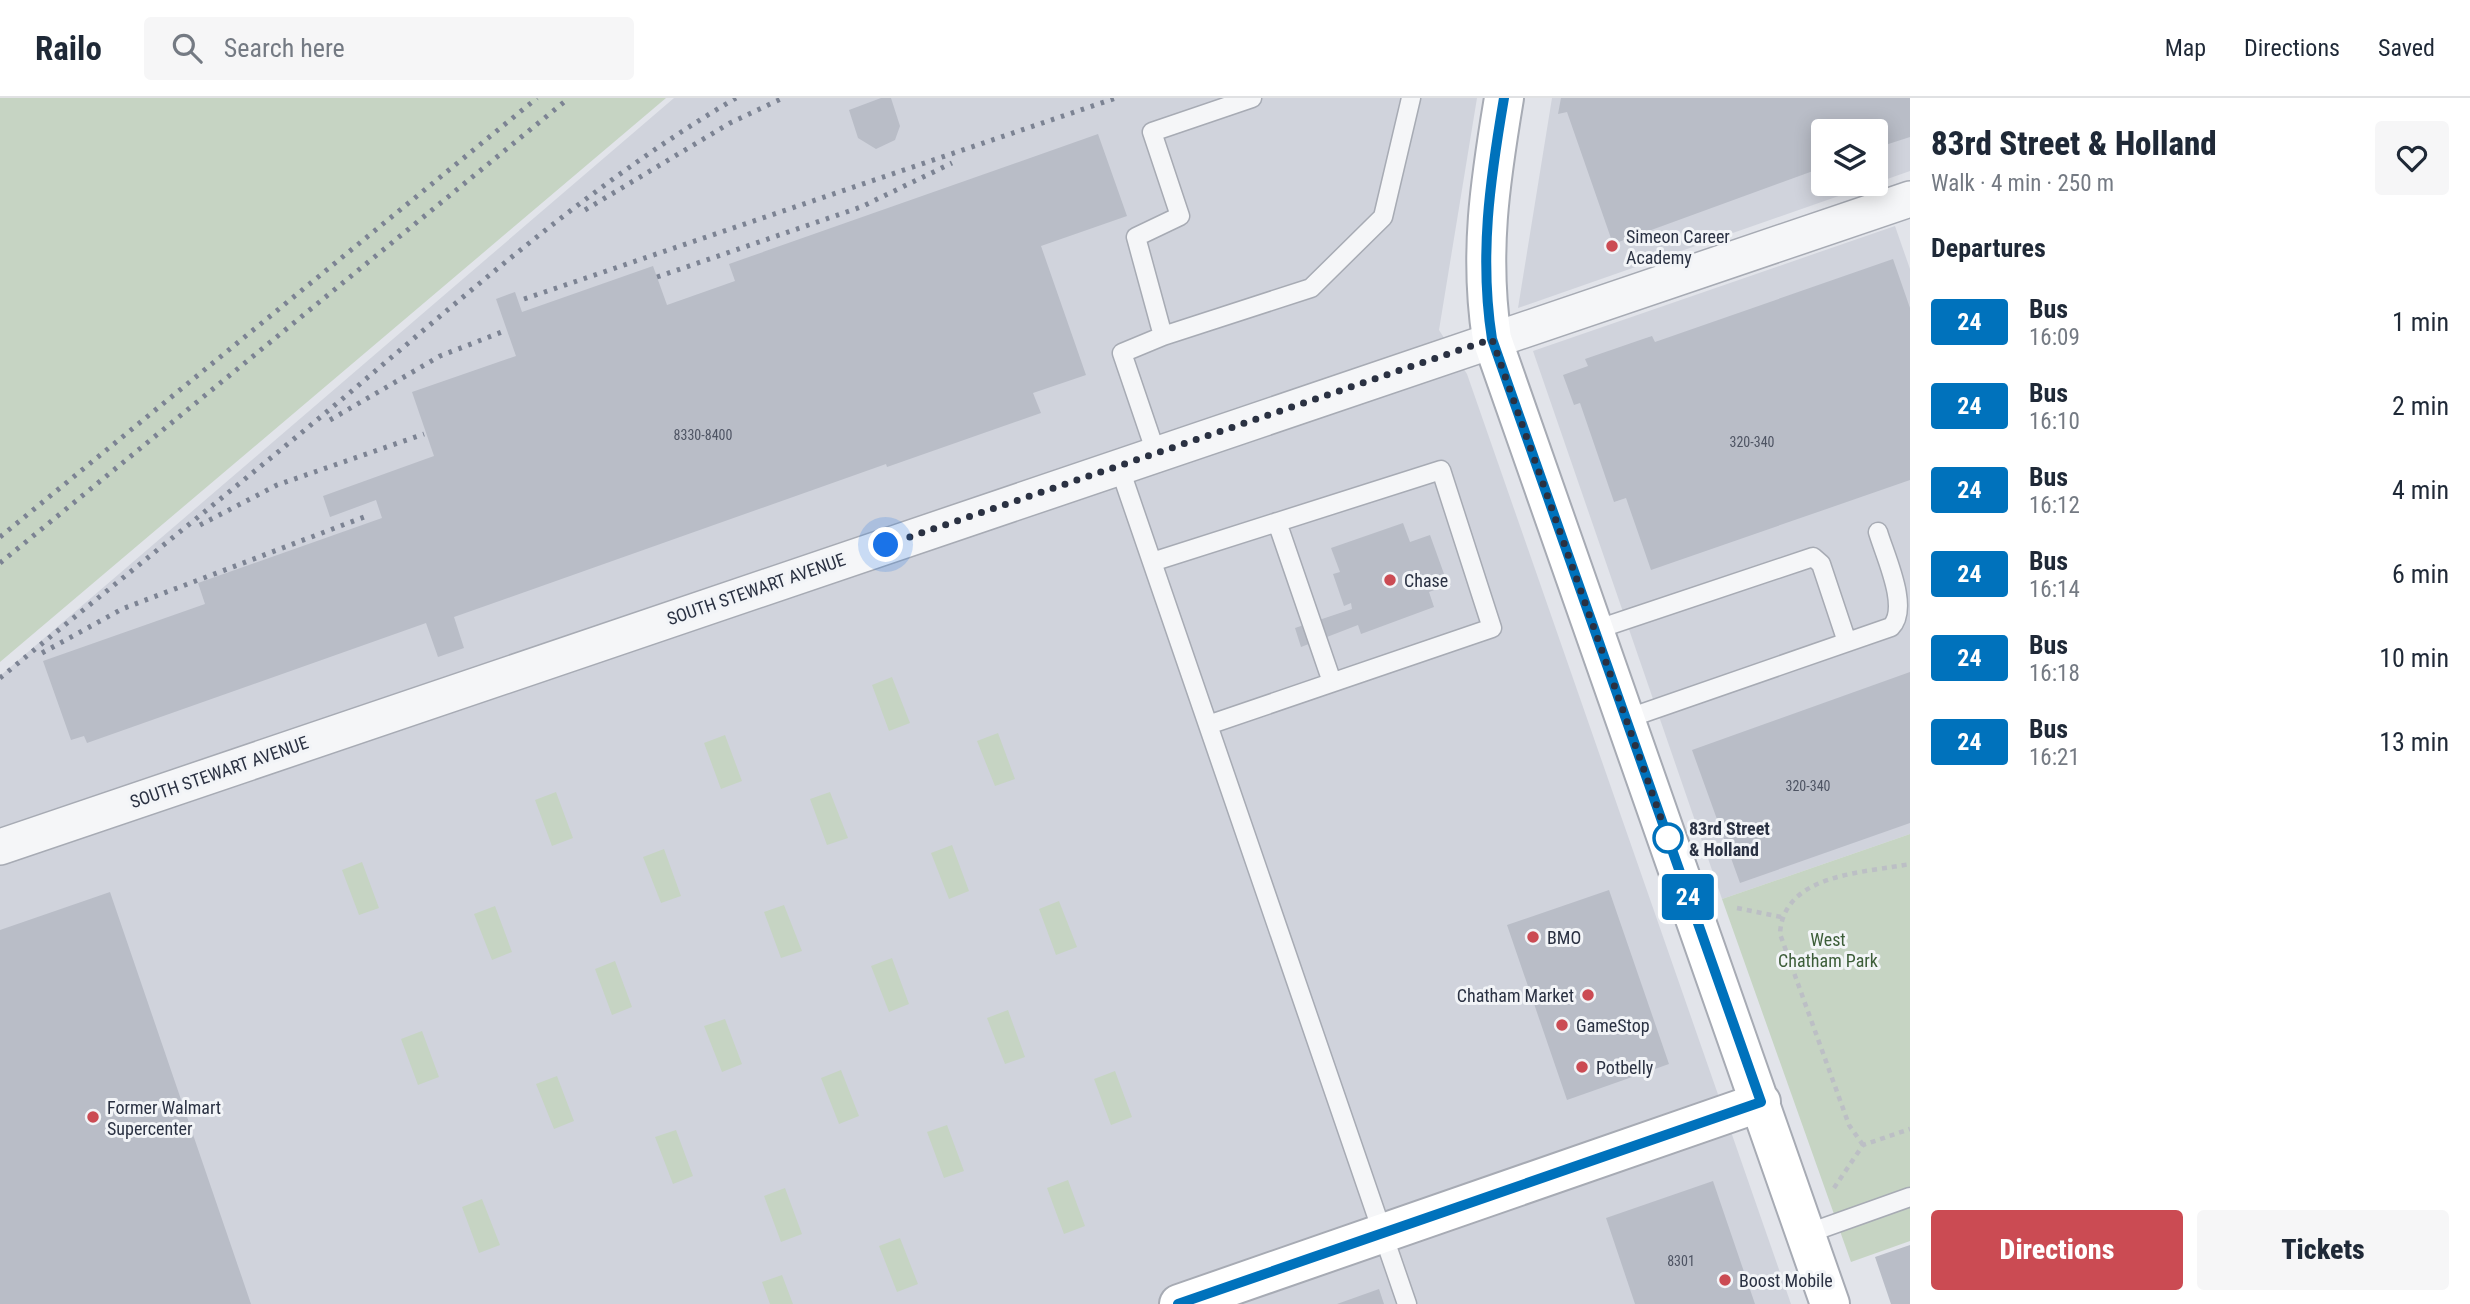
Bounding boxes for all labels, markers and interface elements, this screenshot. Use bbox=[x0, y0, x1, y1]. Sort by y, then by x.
search box bbox=[144, 17, 634, 80]
text: Railo bbox=[35, 29, 102, 68]
icon: search bbox=[168, 29, 206, 67]
text: Search here bbox=[224, 33, 345, 63]
text: Map bbox=[2165, 34, 2206, 62]
text: Directions bbox=[2244, 34, 2340, 62]
text: Saved bbox=[2378, 34, 2435, 62]
map controls bbox=[1811, 119, 1888, 196]
button: layers bbox=[1811, 119, 1888, 196]
button: heart bbox=[2375, 121, 2449, 195]
text: 83rd Street & Holland bbox=[1931, 124, 2217, 163]
text: Walk · 4 min · 250 m bbox=[1931, 170, 2114, 197]
place label: Simeon Career Academy bbox=[1626, 226, 1730, 268]
text: Departures bbox=[1931, 233, 2046, 263]
marker: Simeon Career Academy bbox=[1604, 238, 1620, 254]
text: Bus bbox=[2029, 294, 2068, 324]
text: 1 min bbox=[2392, 307, 2449, 337]
text: 24 bbox=[1957, 308, 1982, 336]
text: 16:09 bbox=[2029, 324, 2080, 351]
text: Bus bbox=[2029, 378, 2068, 408]
text: 2 min bbox=[2392, 391, 2449, 421]
text: 24 bbox=[1957, 392, 1982, 420]
text: 16:10 bbox=[2029, 408, 2080, 435]
house number: 8330-8400 bbox=[674, 427, 732, 443]
house number: 320-340 bbox=[1730, 434, 1775, 450]
text: Bus bbox=[2029, 462, 2068, 492]
text: 4 min bbox=[2392, 475, 2449, 505]
text: 24 bbox=[1957, 476, 1982, 504]
text: 16:12 bbox=[2029, 492, 2080, 519]
your location bbox=[868, 527, 903, 562]
text: Bus bbox=[2029, 546, 2068, 576]
street label: SOUTH STEWART AVENUE bbox=[664, 549, 848, 629]
text: 6 min bbox=[2392, 559, 2449, 589]
text: 24 bbox=[1957, 560, 1982, 588]
place label: Chase bbox=[1404, 570, 1448, 591]
marker: Chase bbox=[1382, 572, 1398, 588]
text: 16:14 bbox=[2029, 576, 2080, 603]
text: Bus bbox=[2029, 630, 2068, 660]
text: 10 min bbox=[2379, 643, 2449, 673]
text: 24 bbox=[1957, 644, 1982, 672]
text: 16:18 bbox=[2029, 660, 2080, 687]
text: Bus bbox=[2029, 714, 2068, 744]
text: 13 min bbox=[2379, 727, 2449, 757]
text: 24 bbox=[1957, 728, 1982, 756]
street label: SOUTH STEWART AVENUE bbox=[127, 732, 311, 812]
text: 16:21 bbox=[2029, 744, 2080, 771]
house number: 320-340 bbox=[1786, 778, 1831, 794]
place label: 83rd Street & Holland bbox=[1689, 818, 1770, 860]
marker: 83rd Street & Holland bbox=[1653, 823, 1683, 853]
line badge: 24 bbox=[1656, 874, 1720, 920]
text: 24 bbox=[1676, 883, 1700, 911]
place label: BMO bbox=[1547, 927, 1581, 948]
marker: BMO bbox=[1525, 929, 1541, 945]
park label: West Chatham Park bbox=[1778, 929, 1878, 971]
place label: Chatham Market bbox=[1457, 985, 1574, 1006]
marker: Chatham Market bbox=[1580, 987, 1596, 1003]
place label: GameStop bbox=[1576, 1015, 1650, 1036]
marker: GameStop bbox=[1554, 1017, 1570, 1033]
place label: Potbelly bbox=[1596, 1057, 1654, 1078]
marker: Potbelly bbox=[1574, 1059, 1590, 1075]
place label: Former Walmart Supercenter bbox=[107, 1097, 221, 1139]
marker: Former Walmart Supercenter bbox=[85, 1109, 101, 1125]
button: Directions bbox=[1931, 1210, 2183, 1290]
button: Tickets bbox=[2197, 1210, 2449, 1290]
house number: 8301 bbox=[1667, 1253, 1695, 1269]
place label: Boost Mobile bbox=[1739, 1270, 1833, 1291]
marker: Boost Mobile bbox=[1717, 1272, 1733, 1288]

